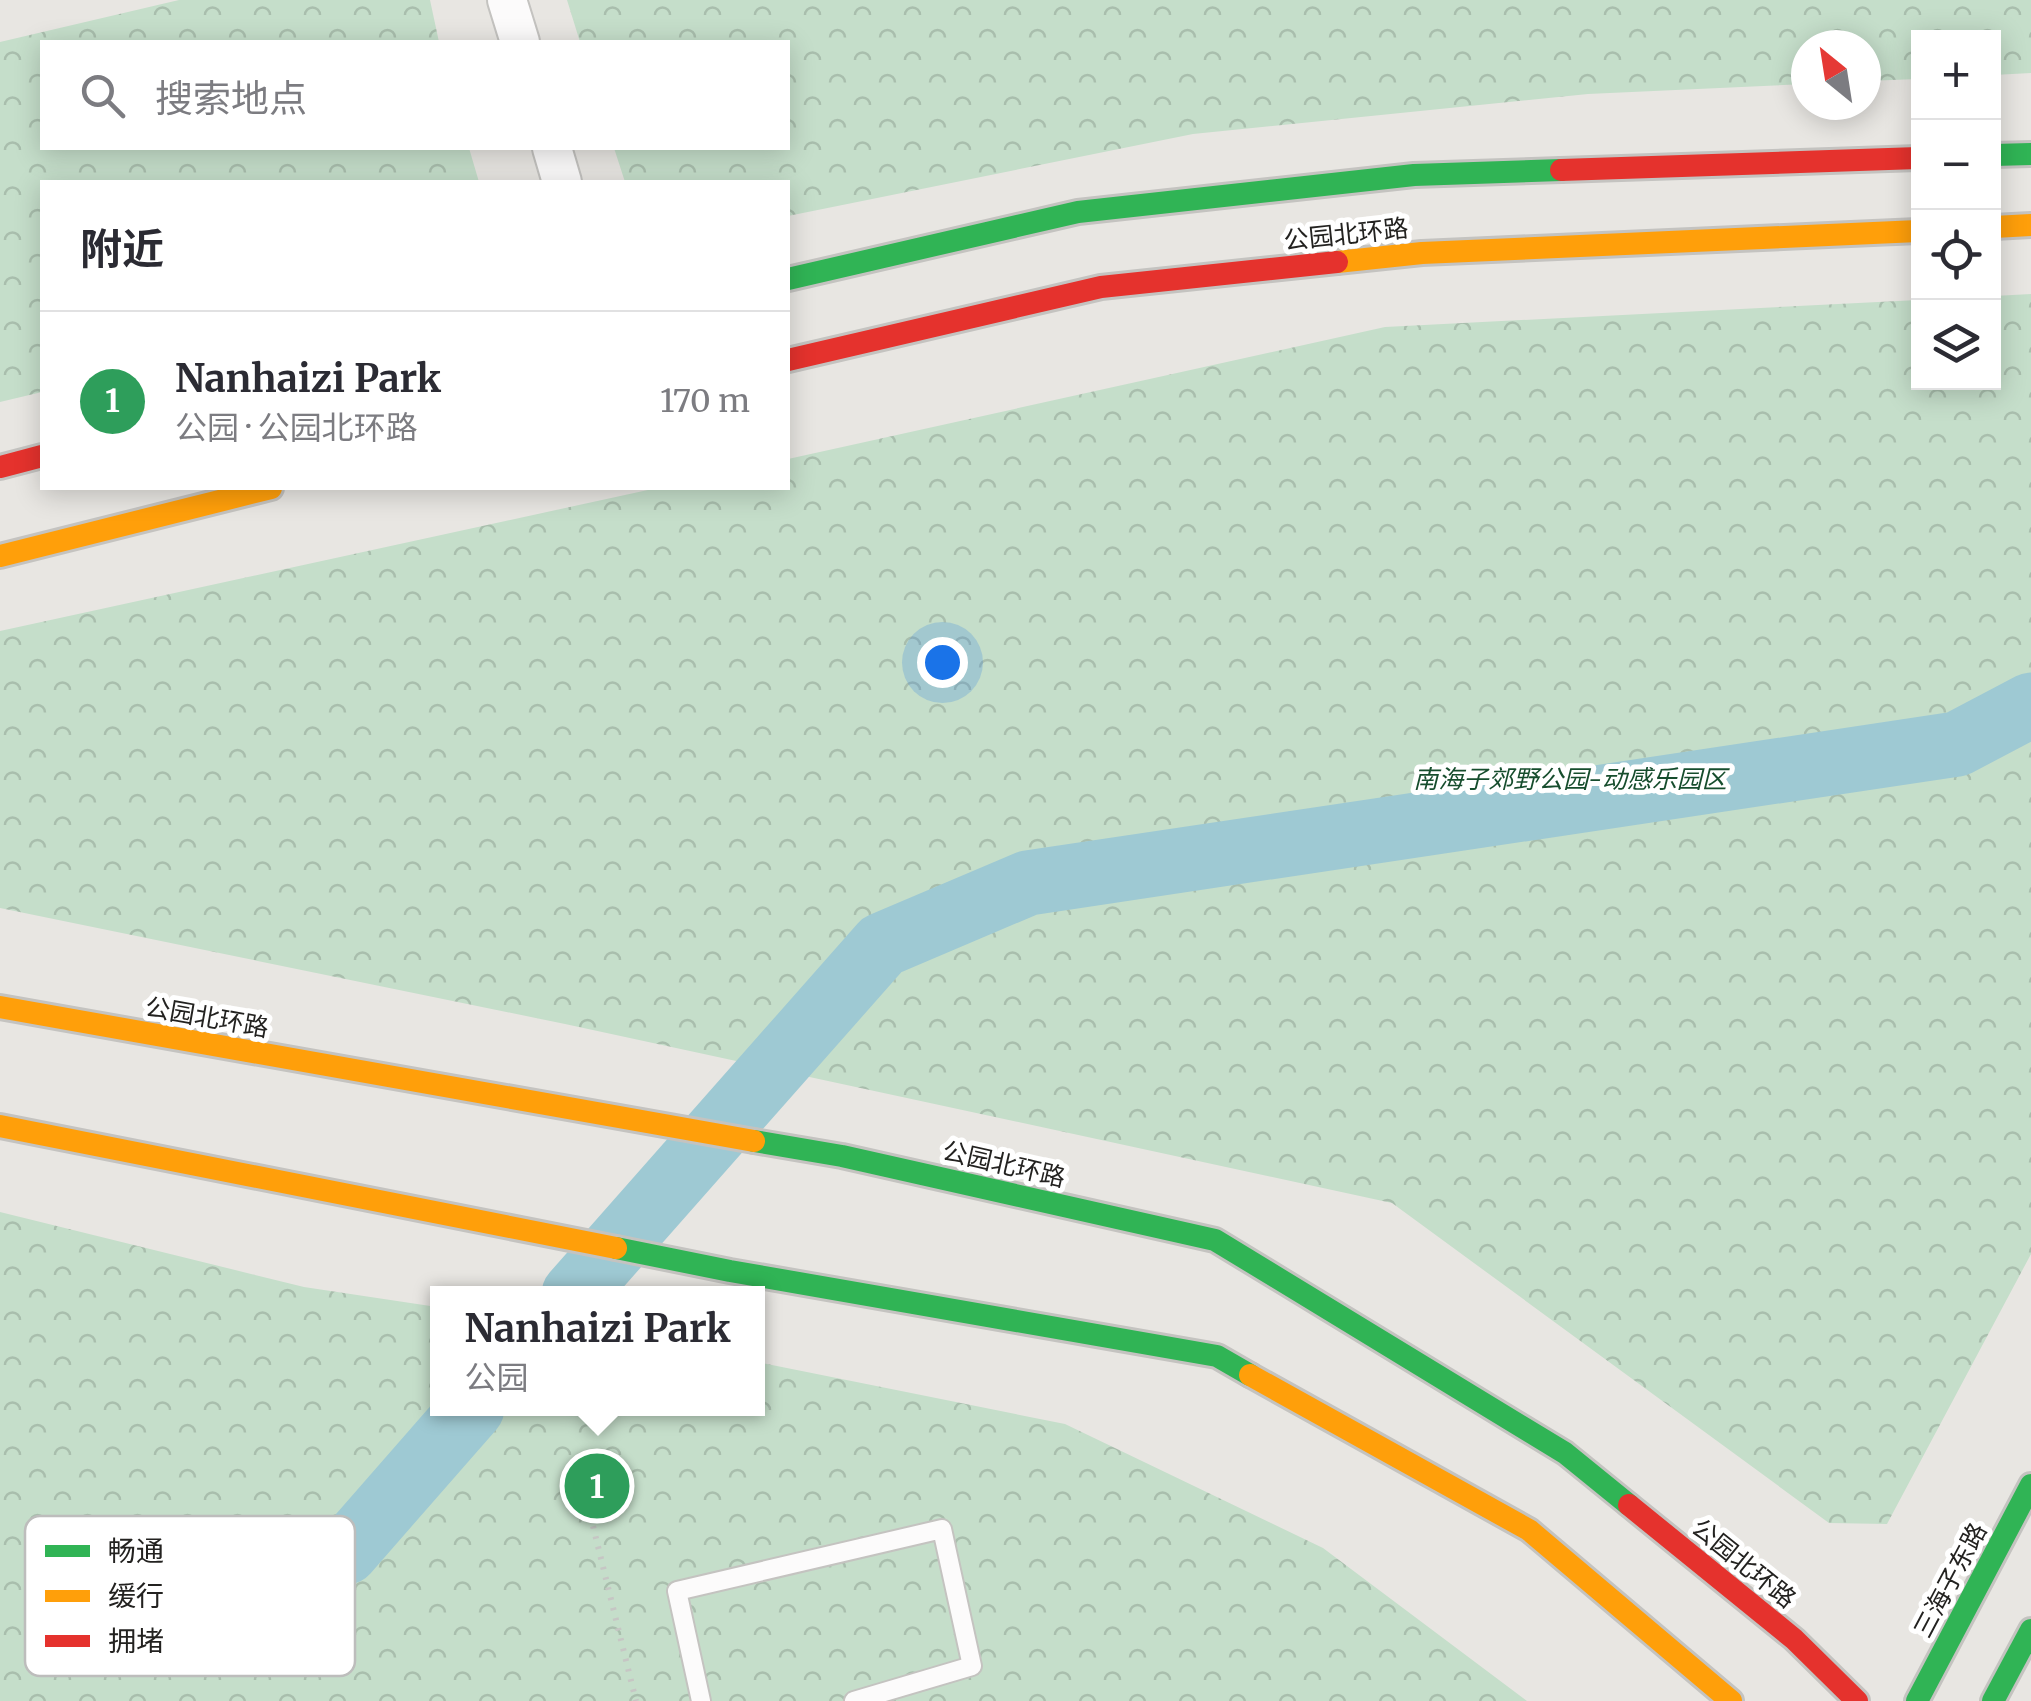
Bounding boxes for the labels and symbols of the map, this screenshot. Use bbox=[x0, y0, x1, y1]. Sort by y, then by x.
north arrow bbox=[1791, 30, 1881, 120]
street label: 公园北环路 bbox=[1282, 212, 1410, 256]
your location bbox=[917, 637, 968, 688]
park label: 南海子郊野公园-动感乐园区 bbox=[1413, 763, 1731, 795]
street label: 公园北环路 bbox=[143, 990, 271, 1044]
street label: 公园北环路 bbox=[939, 1134, 1069, 1194]
pin: 1 bbox=[564, 1448, 630, 1524]
street label: 公园北环路 bbox=[1685, 1511, 1803, 1615]
legend bbox=[25, 1516, 355, 1676]
street label: 三海子东路 bbox=[1907, 1517, 1993, 1643]
text: 畅通 bbox=[108, 1533, 164, 1569]
text: 缓行 bbox=[108, 1578, 164, 1614]
text: 拥堵 bbox=[108, 1623, 164, 1659]

